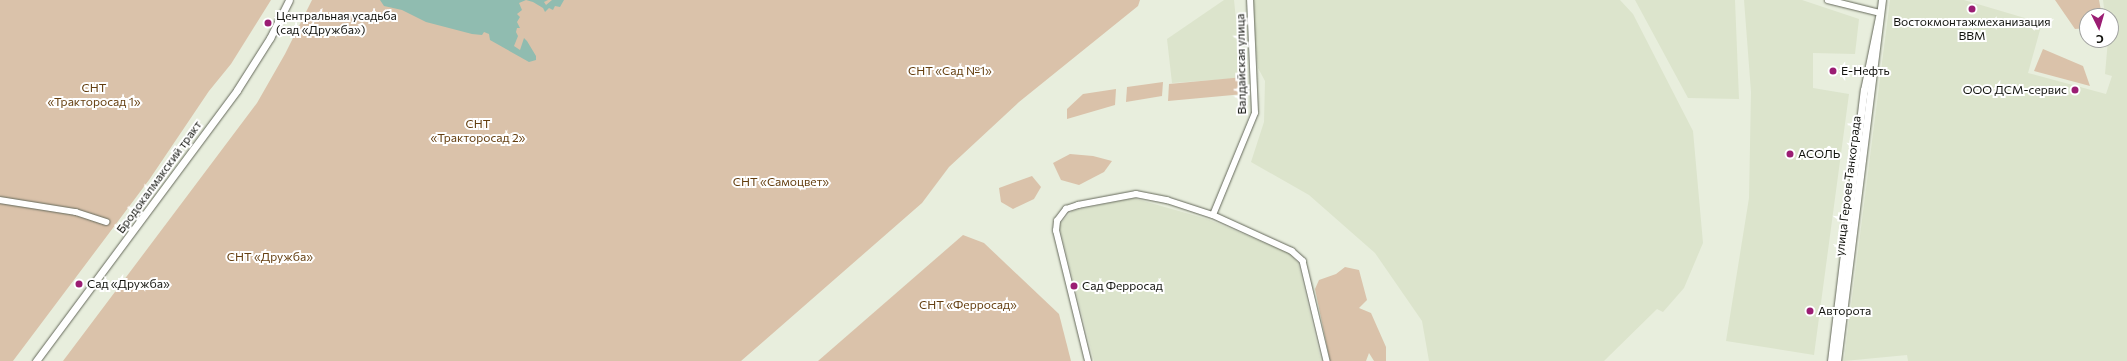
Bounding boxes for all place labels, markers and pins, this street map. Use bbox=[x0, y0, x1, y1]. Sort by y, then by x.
marker: Востокмонтажмеханизация ВВМ bbox=[1967, 4, 1977, 14]
place label: Центральная усадьба (сад «Дружба») bbox=[276, 9, 397, 37]
place label: Востокмонтажмеханизация ВВМ bbox=[1893, 15, 2051, 43]
marker: Центральная усадьба (сад «Дружба») bbox=[263, 18, 273, 28]
place label: E-Нефть bbox=[1841, 64, 1890, 78]
marker: E-Нефть bbox=[1828, 66, 1838, 76]
place label: ООО ДСМ-сервис bbox=[1963, 83, 2067, 97]
marker: ООО ДСМ-сервис bbox=[2070, 85, 2080, 95]
place label: АСОЛЬ bbox=[1798, 147, 1840, 161]
marker: АСОЛЬ bbox=[1785, 149, 1795, 159]
place label: Сад «Дружба» bbox=[87, 277, 170, 291]
marker: Сад «Дружба» bbox=[74, 279, 84, 289]
place label: Сад Ферросад bbox=[1082, 279, 1163, 293]
marker: Сад Ферросад bbox=[1069, 281, 1079, 291]
place label: Авторота bbox=[1818, 304, 1871, 318]
marker: Авторота bbox=[1805, 306, 1815, 316]

